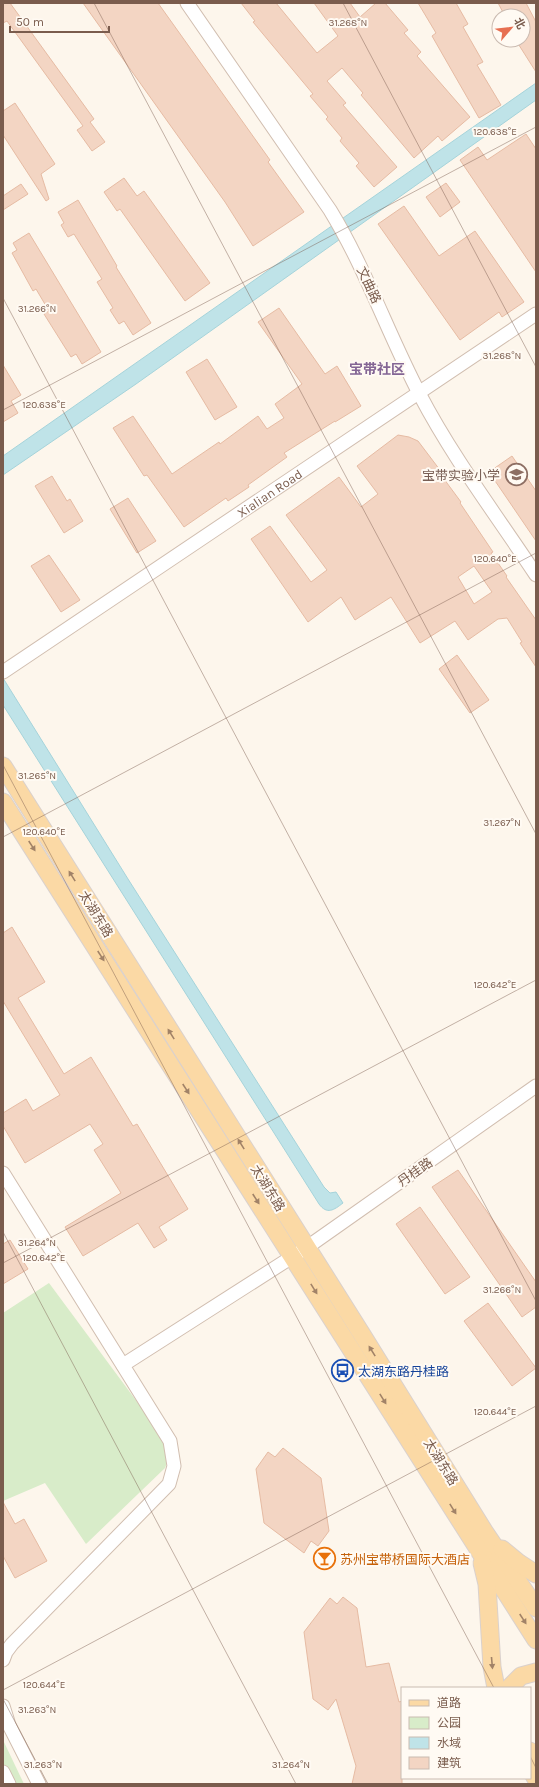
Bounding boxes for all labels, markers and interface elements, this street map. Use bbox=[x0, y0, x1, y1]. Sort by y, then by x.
scale bar bbox=[10, 8, 109, 34]
north arrow bbox=[491, 8, 531, 48]
text: 50 m bbox=[16, 15, 44, 29]
text: 北 bbox=[511, 16, 528, 31]
text: 31.268°N bbox=[329, 17, 367, 29]
text: 120.638°E bbox=[473, 126, 517, 138]
street label: 文曲路 bbox=[354, 264, 384, 306]
text: 31.266°N bbox=[18, 303, 56, 315]
text: 31.268°N bbox=[483, 350, 521, 362]
district label: 宝带社区 bbox=[349, 361, 405, 378]
text: 120.638°E bbox=[22, 399, 66, 411]
school or university icon: 宝带实验小学 bbox=[503, 462, 529, 488]
street label: Xialian Road bbox=[234, 466, 305, 520]
place label: 宝带实验小学 bbox=[422, 468, 500, 483]
text: 120.640°E bbox=[473, 553, 517, 565]
text: 31.265°N bbox=[18, 770, 56, 782]
text: 31.267°N bbox=[483, 817, 521, 829]
text: 120.640°E bbox=[22, 826, 66, 838]
one-way arrow bbox=[28, 841, 35, 852]
one-way arrow bbox=[69, 870, 76, 882]
street label: 太湖东路 bbox=[76, 888, 116, 940]
one-way arrow bbox=[98, 950, 105, 962]
text: 120.642°E bbox=[474, 979, 516, 991]
one-way arrow bbox=[168, 1028, 175, 1040]
one-way arrow bbox=[183, 1083, 190, 1095]
one-way arrow bbox=[237, 1138, 244, 1150]
street label: 丹桂路 bbox=[395, 1155, 435, 1189]
street label: 太湖东路 bbox=[248, 1162, 288, 1214]
one-way arrow bbox=[253, 1193, 260, 1205]
text: 31.264°N bbox=[18, 1237, 56, 1249]
text: 120.642°E bbox=[23, 1252, 65, 1264]
one-way arrow bbox=[310, 1284, 318, 1294]
text: 31.266°N bbox=[483, 1284, 521, 1296]
one-way arrow bbox=[369, 1345, 376, 1357]
bus stop icon: 太湖东路丹桂路 bbox=[329, 1358, 355, 1384]
place label: 太湖东路丹桂路 bbox=[358, 1364, 449, 1379]
one-way arrow bbox=[380, 1393, 387, 1405]
text: 120.644°E bbox=[474, 1406, 516, 1418]
street label: 太湖东路 bbox=[421, 1436, 461, 1488]
one-way arrow bbox=[449, 1504, 457, 1514]
bar icon: 苏州宝带桥国际大酒店 bbox=[312, 1546, 338, 1572]
place label: 苏州宝带桥国际大酒店 bbox=[340, 1552, 470, 1567]
one-way arrow bbox=[519, 1613, 526, 1625]
one-way arrow bbox=[488, 1657, 495, 1669]
text: 120.644°E bbox=[23, 1679, 65, 1691]
legend bbox=[401, 1687, 531, 1779]
text: 道路 bbox=[437, 1696, 461, 1710]
text: 31.263°N bbox=[18, 1704, 56, 1716]
text: 公园 bbox=[437, 1716, 461, 1730]
text: 水域 bbox=[437, 1736, 461, 1750]
text: 建筑 bbox=[437, 1756, 461, 1770]
text: 31.263°N bbox=[24, 1759, 62, 1771]
text: 31.264°N bbox=[272, 1759, 310, 1771]

